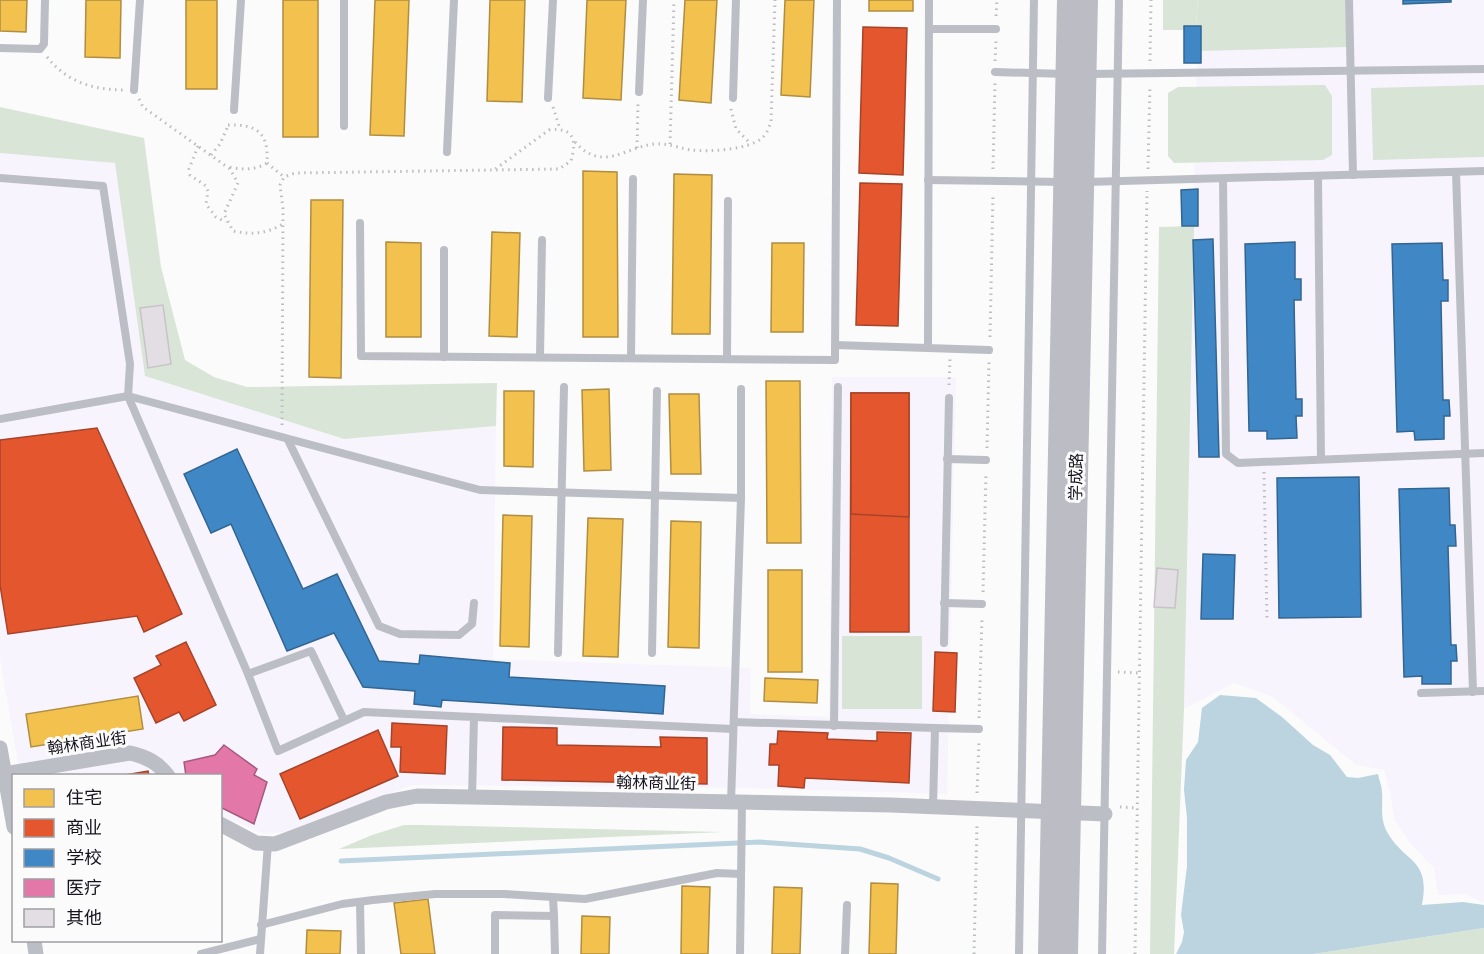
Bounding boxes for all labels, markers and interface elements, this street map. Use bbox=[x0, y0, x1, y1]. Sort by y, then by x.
street label: 学成路 bbox=[1066, 453, 1086, 501]
street label: 翰林商业街 bbox=[46, 728, 128, 758]
street label: 翰林商业街 bbox=[616, 773, 696, 793]
legend bbox=[12, 774, 222, 942]
text: 住宅 bbox=[66, 787, 102, 808]
text: 商业 bbox=[66, 817, 102, 838]
text: 学校 bbox=[66, 847, 102, 868]
text: 医疗 bbox=[66, 877, 102, 898]
text: 其他 bbox=[66, 907, 102, 928]

